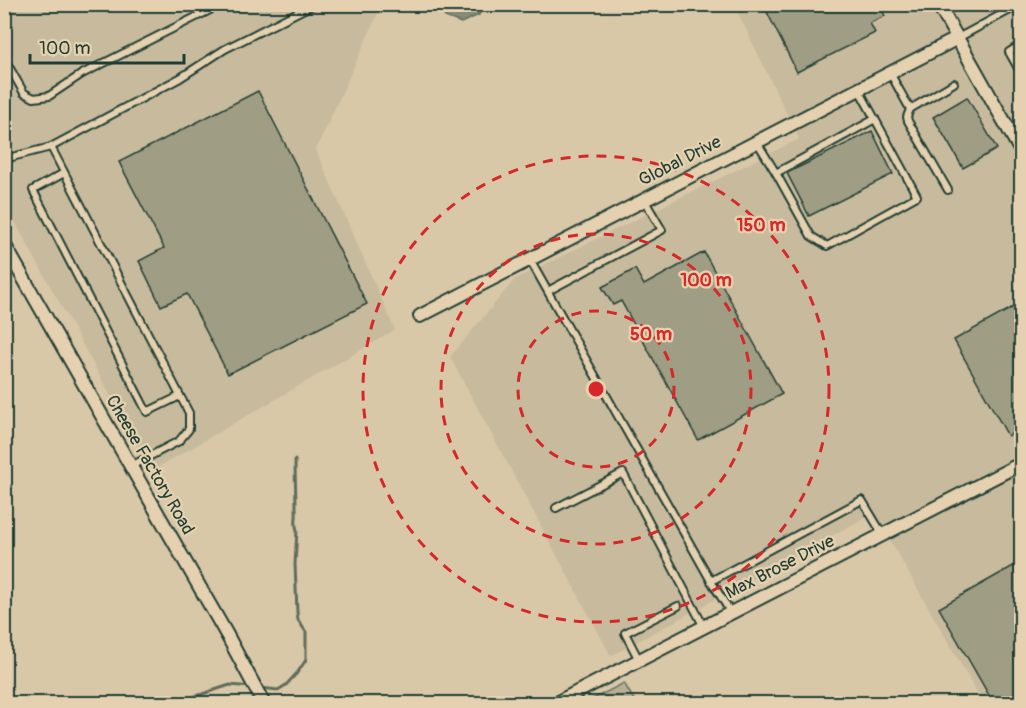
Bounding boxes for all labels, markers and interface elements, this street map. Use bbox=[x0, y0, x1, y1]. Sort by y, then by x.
scale bar bbox=[30, 27, 184, 65]
text: 100 m bbox=[39, 37, 91, 60]
street label: Global Drive bbox=[635, 130, 725, 192]
text: 150 m bbox=[737, 214, 786, 237]
text: 100 m bbox=[680, 269, 732, 292]
text: 50 m bbox=[630, 323, 672, 346]
centre of rings bbox=[586, 379, 606, 399]
street label: Cheese Factory Road bbox=[101, 391, 199, 539]
street label: Max Brose Drive bbox=[722, 530, 839, 604]

